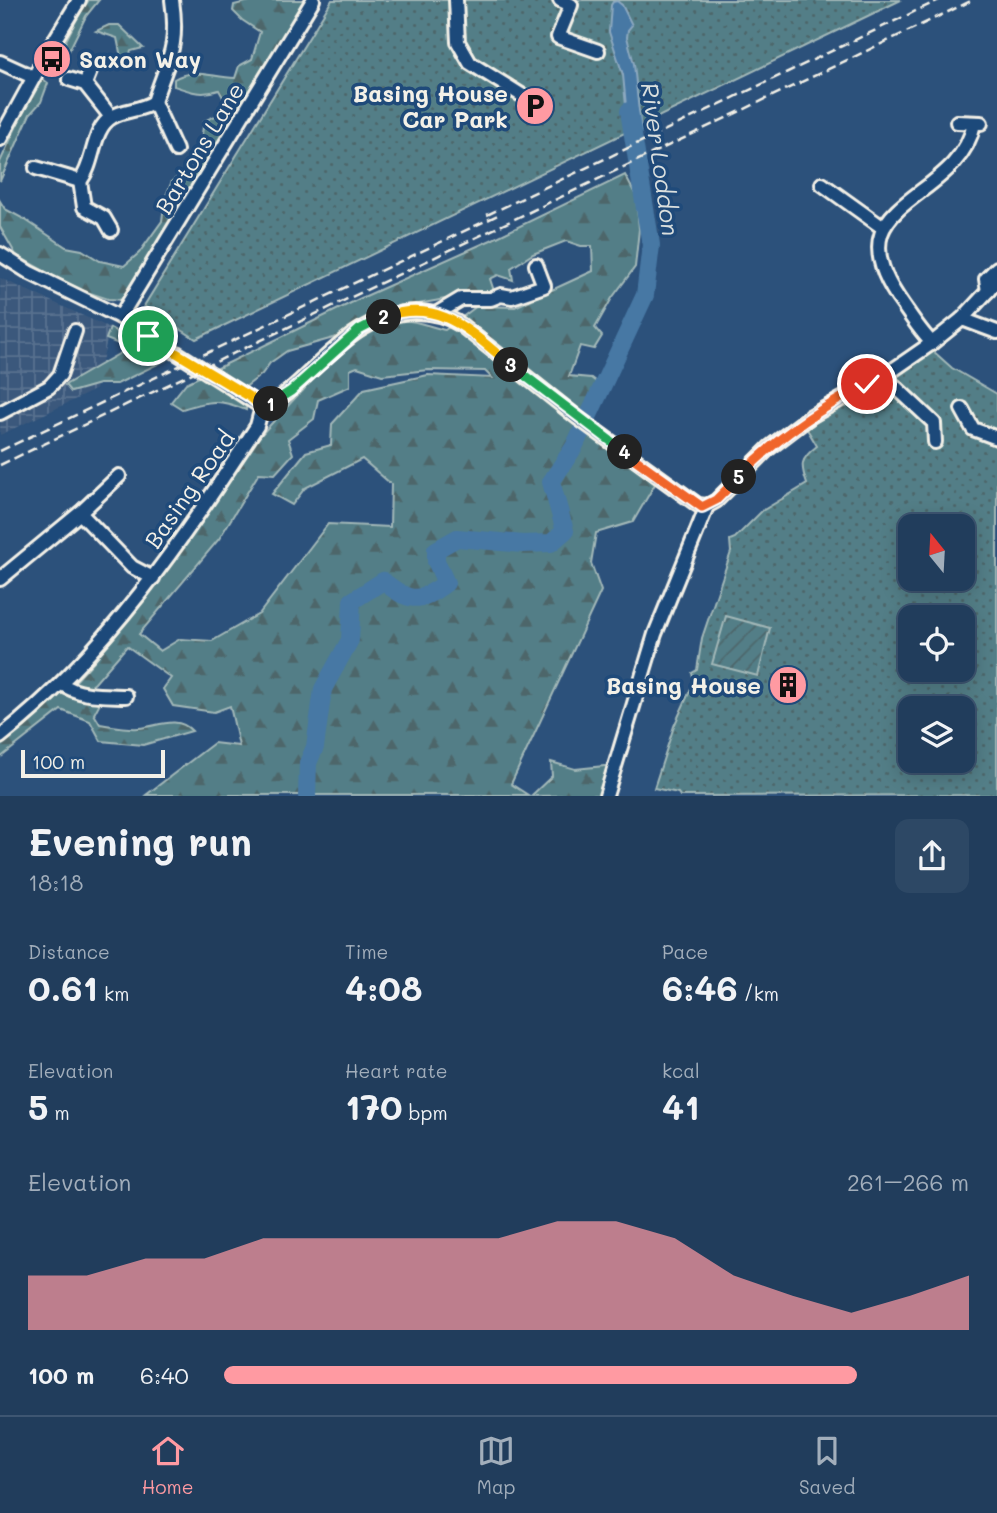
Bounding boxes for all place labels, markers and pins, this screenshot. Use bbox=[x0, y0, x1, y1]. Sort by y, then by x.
bus stop icon: Saxon Way bbox=[31, 38, 73, 80]
place label: Saxon Way bbox=[79, 44, 201, 74]
place label: Basing House Car Park bbox=[353, 78, 508, 134]
parking icon: Basing House Car Park bbox=[514, 85, 556, 127]
pin: 2 bbox=[366, 300, 402, 334]
pin bbox=[118, 306, 178, 366]
pin: 3 bbox=[494, 348, 528, 382]
pin bbox=[837, 354, 897, 414]
pin: 1 bbox=[254, 386, 288, 422]
pin: 4 bbox=[608, 434, 642, 470]
pin: 5 bbox=[722, 460, 756, 494]
building icon: Basing House bbox=[767, 664, 809, 706]
place label: Basing House bbox=[606, 670, 761, 700]

